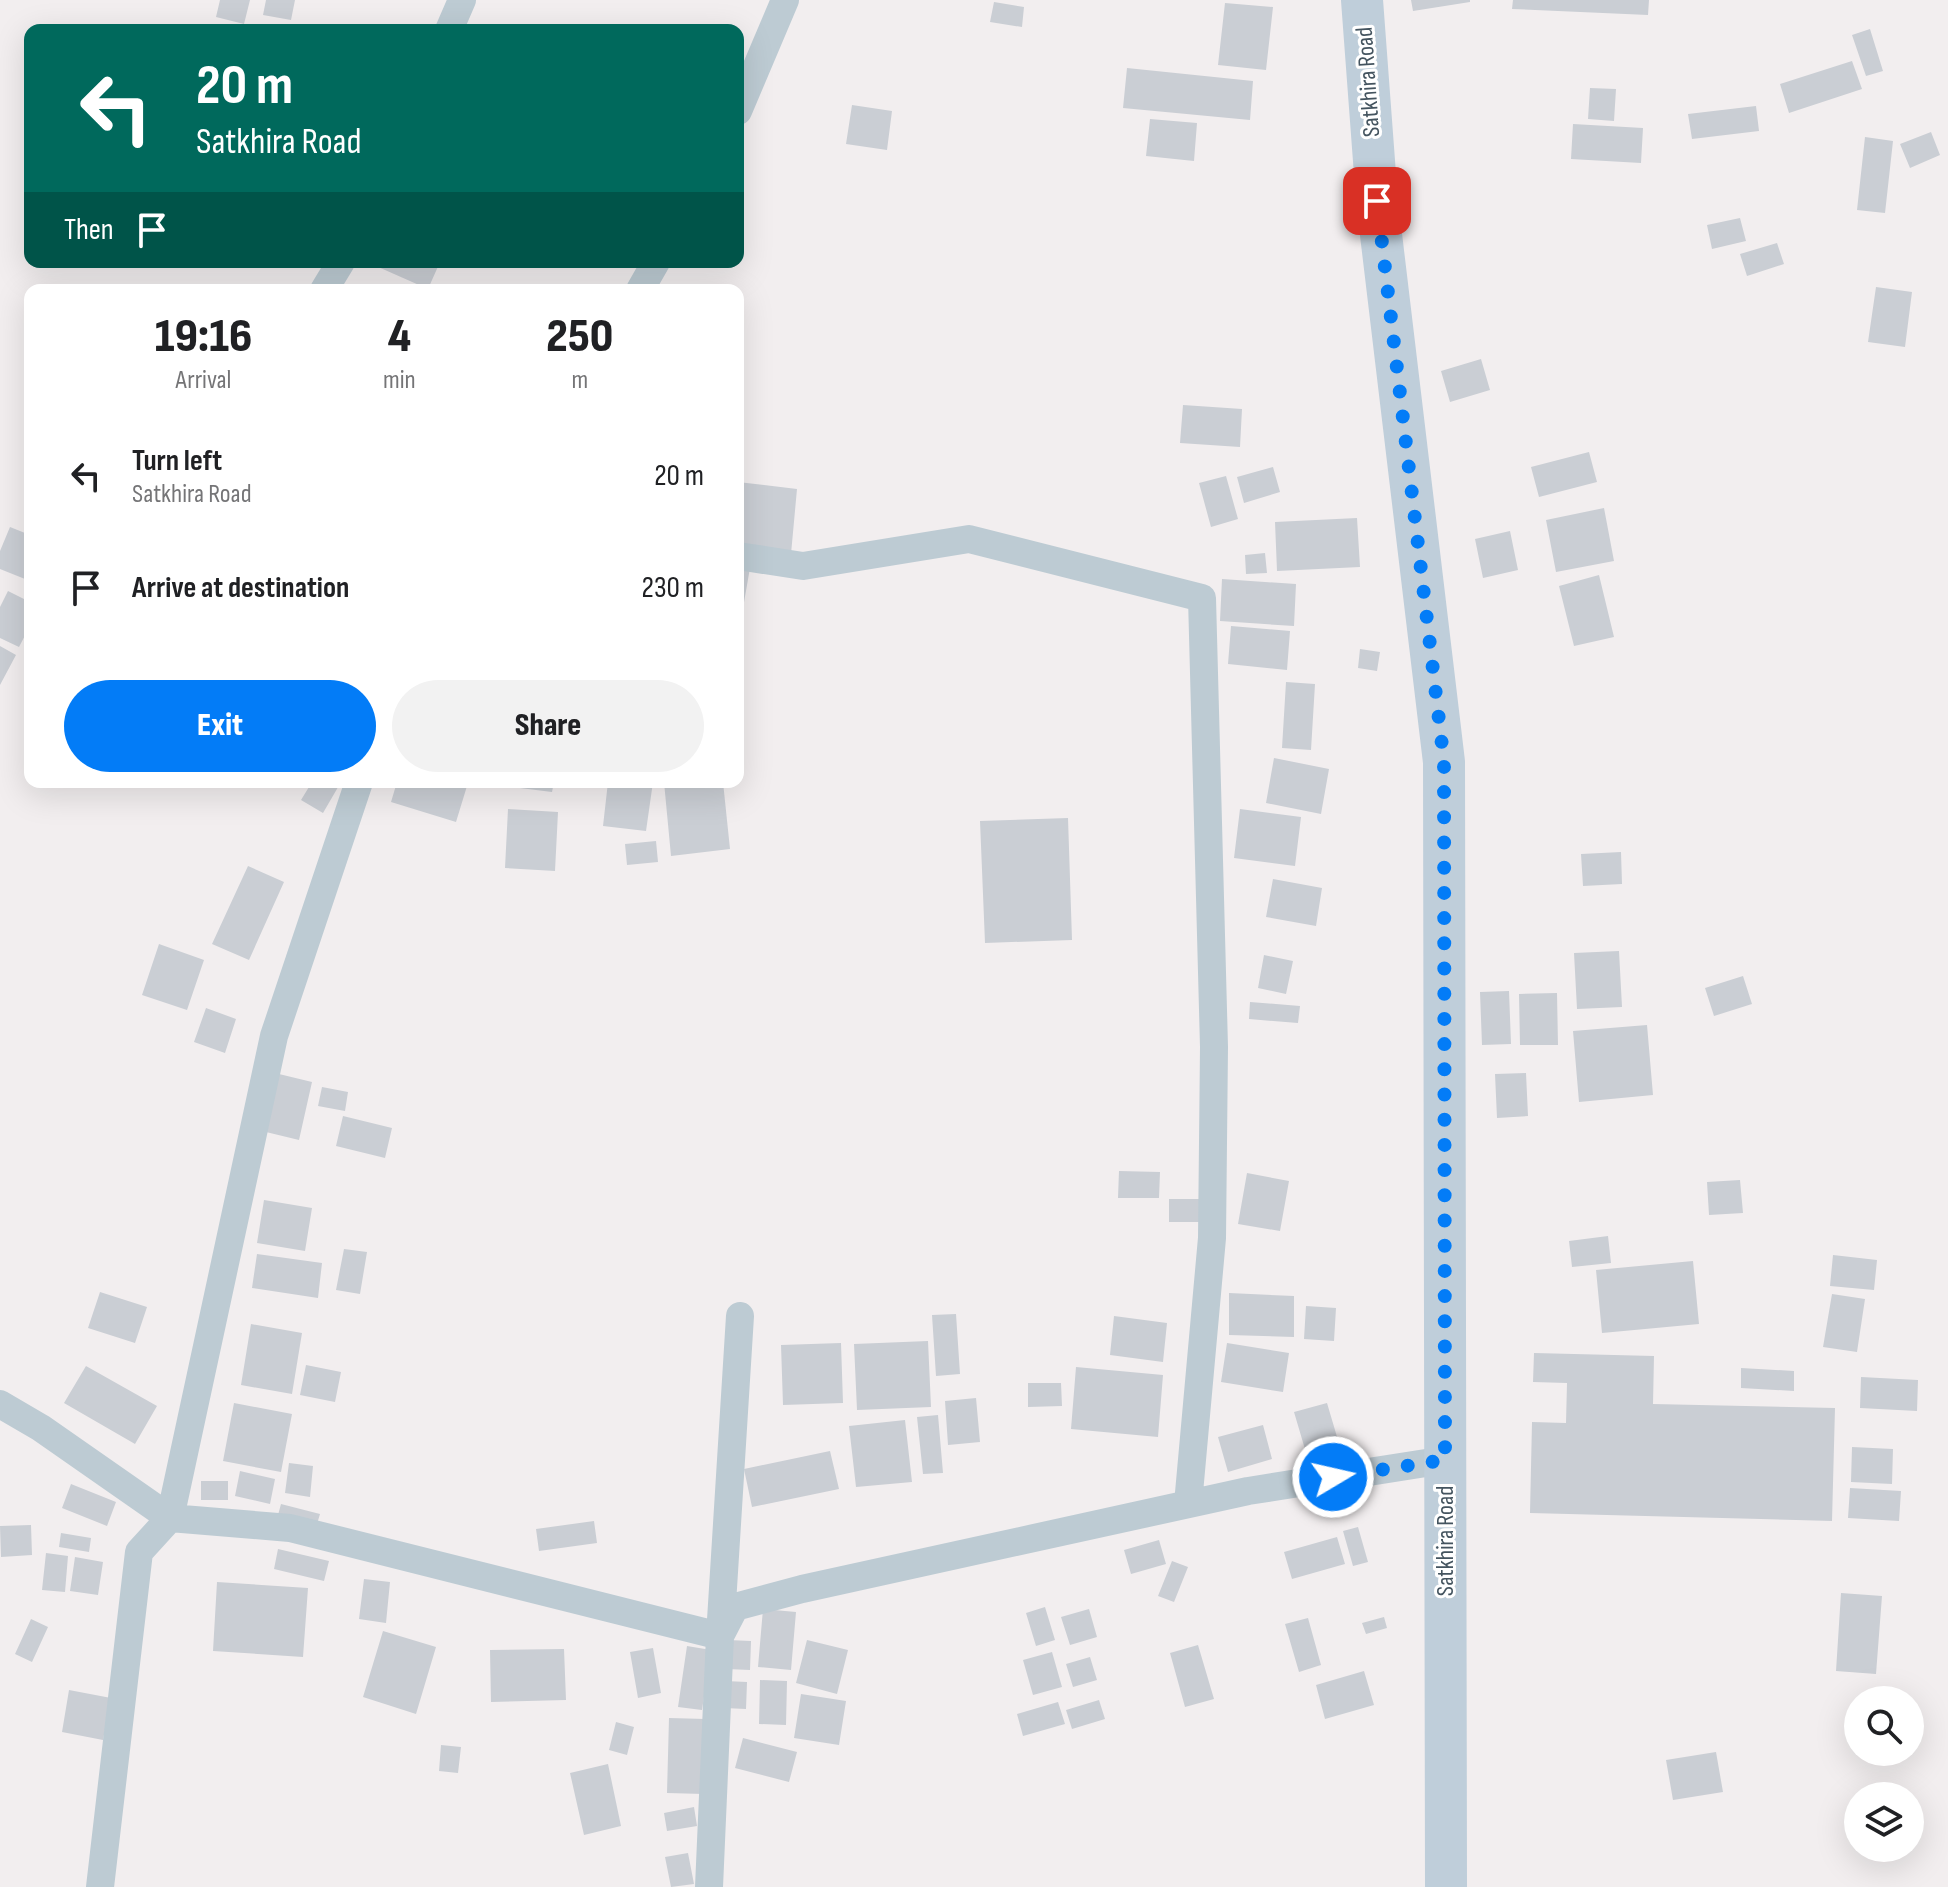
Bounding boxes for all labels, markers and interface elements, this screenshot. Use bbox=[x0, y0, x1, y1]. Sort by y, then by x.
street label: Satkhira Road bbox=[1350, 26, 1386, 138]
text: 20 m bbox=[196, 53, 293, 120]
icon: left bbox=[64, 56, 168, 160]
text: Satkhira Road bbox=[196, 121, 361, 164]
pin bbox=[1343, 167, 1411, 235]
icon: arrive bbox=[1355, 179, 1399, 223]
icon: arrive bbox=[130, 208, 174, 252]
text: Then bbox=[64, 212, 114, 248]
text: 19:16 bbox=[155, 308, 252, 365]
text: 4 bbox=[388, 308, 411, 365]
text: 250 bbox=[546, 308, 613, 365]
text: Arrival bbox=[176, 365, 231, 396]
text: min bbox=[383, 365, 416, 396]
text: m bbox=[571, 365, 588, 396]
text: Turn left bbox=[132, 443, 222, 479]
icon: left bbox=[64, 454, 108, 498]
text: 20 m bbox=[654, 458, 704, 494]
text: Satkhira Road bbox=[132, 479, 251, 510]
icon: arrive bbox=[64, 566, 108, 610]
text: Arrive at destination bbox=[132, 570, 349, 606]
text: 230 m bbox=[642, 570, 704, 606]
button: Exit bbox=[64, 680, 376, 772]
button: Share bbox=[392, 680, 704, 772]
position arrow bbox=[1291, 1435, 1375, 1519]
street label: Satkhira Road bbox=[1431, 1486, 1460, 1596]
map controls bbox=[1844, 1686, 1924, 1862]
button: search bbox=[1844, 1686, 1924, 1766]
button: layers bbox=[1844, 1782, 1924, 1862]

